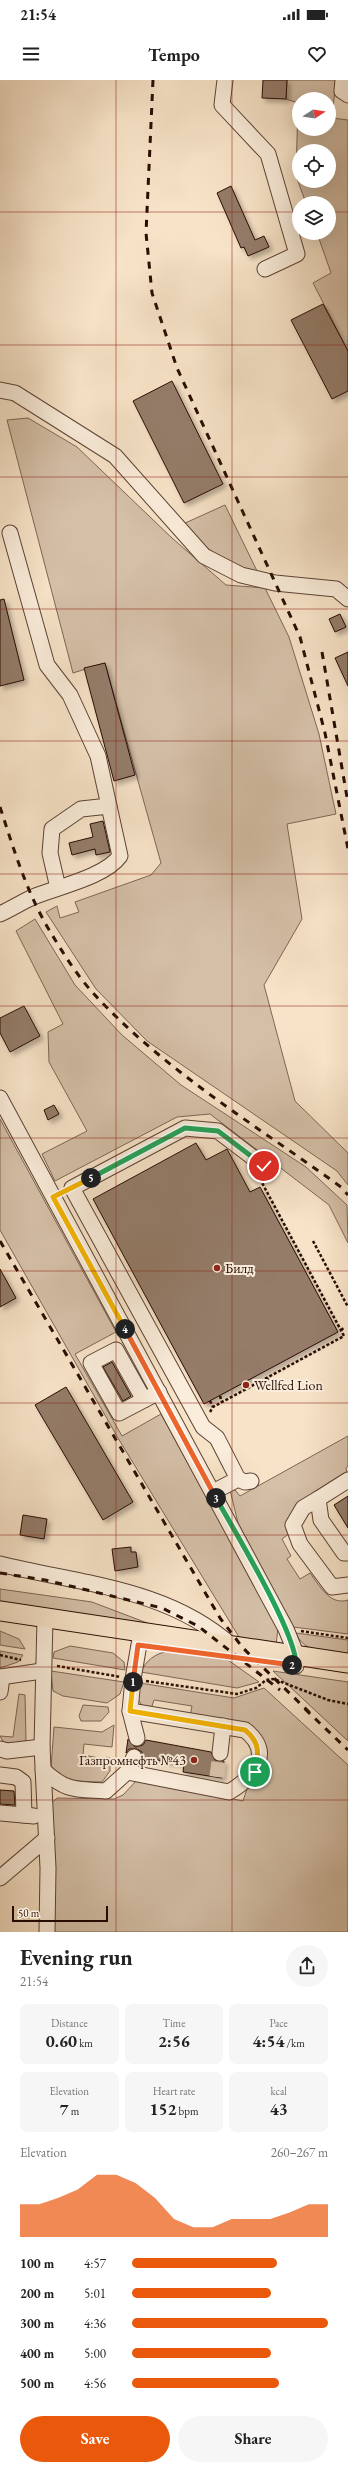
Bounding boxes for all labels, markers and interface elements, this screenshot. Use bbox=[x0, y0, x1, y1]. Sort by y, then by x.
text: 21:54 bbox=[20, 5, 56, 24]
icon: menu bbox=[20, 43, 42, 65]
text: Tempo bbox=[148, 43, 200, 66]
icon: heart bbox=[306, 43, 328, 65]
north arrow bbox=[292, 92, 336, 136]
map controls bbox=[292, 92, 336, 240]
button: locate bbox=[292, 144, 336, 188]
button: layers bbox=[292, 196, 336, 240]
pin bbox=[247, 1149, 281, 1183]
icon: check bbox=[253, 1155, 275, 1177]
pin: 5 bbox=[81, 1168, 101, 1188]
text: 5 bbox=[88, 1171, 94, 1185]
place label: Билд bbox=[225, 1259, 254, 1277]
marker: Билд bbox=[212, 1263, 222, 1273]
pin: 4 bbox=[115, 1319, 135, 1339]
text: 4 bbox=[122, 1322, 128, 1336]
place label: Wellfed Lion bbox=[254, 1376, 323, 1394]
marker: Wellfed Lion bbox=[241, 1380, 251, 1390]
pin: 3 bbox=[206, 1488, 226, 1508]
text: 3 bbox=[213, 1491, 219, 1505]
pin: 2 bbox=[282, 1655, 302, 1675]
text: 2 bbox=[289, 1658, 295, 1672]
pin: 1 bbox=[123, 1672, 143, 1692]
text: 1 bbox=[130, 1675, 136, 1689]
place label: Газпромнефть №43 bbox=[79, 1751, 186, 1769]
marker: Газпромнефть №43 bbox=[189, 1755, 199, 1765]
pin bbox=[238, 1755, 272, 1789]
icon: arrive bbox=[244, 1761, 266, 1783]
scale bar bbox=[12, 1904, 108, 1923]
text: 50 m bbox=[18, 1906, 39, 1920]
text: Evening run bbox=[20, 1943, 133, 1972]
button: share bbox=[286, 1945, 328, 1987]
text: 21:54 bbox=[20, 1973, 48, 1990]
text: Distance bbox=[51, 2016, 88, 2030]
text: Time bbox=[163, 2016, 185, 2030]
text: Pace bbox=[269, 2016, 288, 2030]
text: 0.60 bbox=[46, 2030, 77, 2052]
text: 2:56 bbox=[158, 2030, 190, 2052]
text: 4:54 bbox=[253, 2030, 284, 2052]
text: km bbox=[77, 2036, 93, 2050]
text: /km bbox=[284, 2036, 305, 2050]
text: Elevation bbox=[50, 2084, 89, 2098]
text: Heart rate bbox=[153, 2084, 195, 2098]
text: kcal bbox=[270, 2084, 287, 2098]
text: 7 bbox=[59, 2098, 68, 2120]
text: 152 bbox=[149, 2098, 176, 2120]
text: 43 bbox=[270, 2098, 288, 2120]
text: m bbox=[68, 2104, 79, 2118]
text: bpm bbox=[176, 2104, 199, 2118]
text: Elevation bbox=[20, 2144, 67, 2161]
text: 260–267 m bbox=[271, 2144, 328, 2161]
text: 100 m bbox=[20, 2255, 54, 2272]
text: 4:57 bbox=[84, 2255, 106, 2272]
text: 200 m bbox=[20, 2285, 54, 2302]
text: 5:01 bbox=[84, 2285, 106, 2302]
text: 300 m bbox=[20, 2315, 54, 2332]
text: 4:36 bbox=[84, 2315, 106, 2332]
text: 400 m bbox=[20, 2345, 54, 2362]
text: 5:00 bbox=[84, 2345, 106, 2362]
text: 500 m bbox=[20, 2375, 54, 2392]
text: 4:56 bbox=[84, 2375, 106, 2392]
button: Save bbox=[20, 2416, 170, 2462]
button: Share bbox=[178, 2416, 328, 2462]

